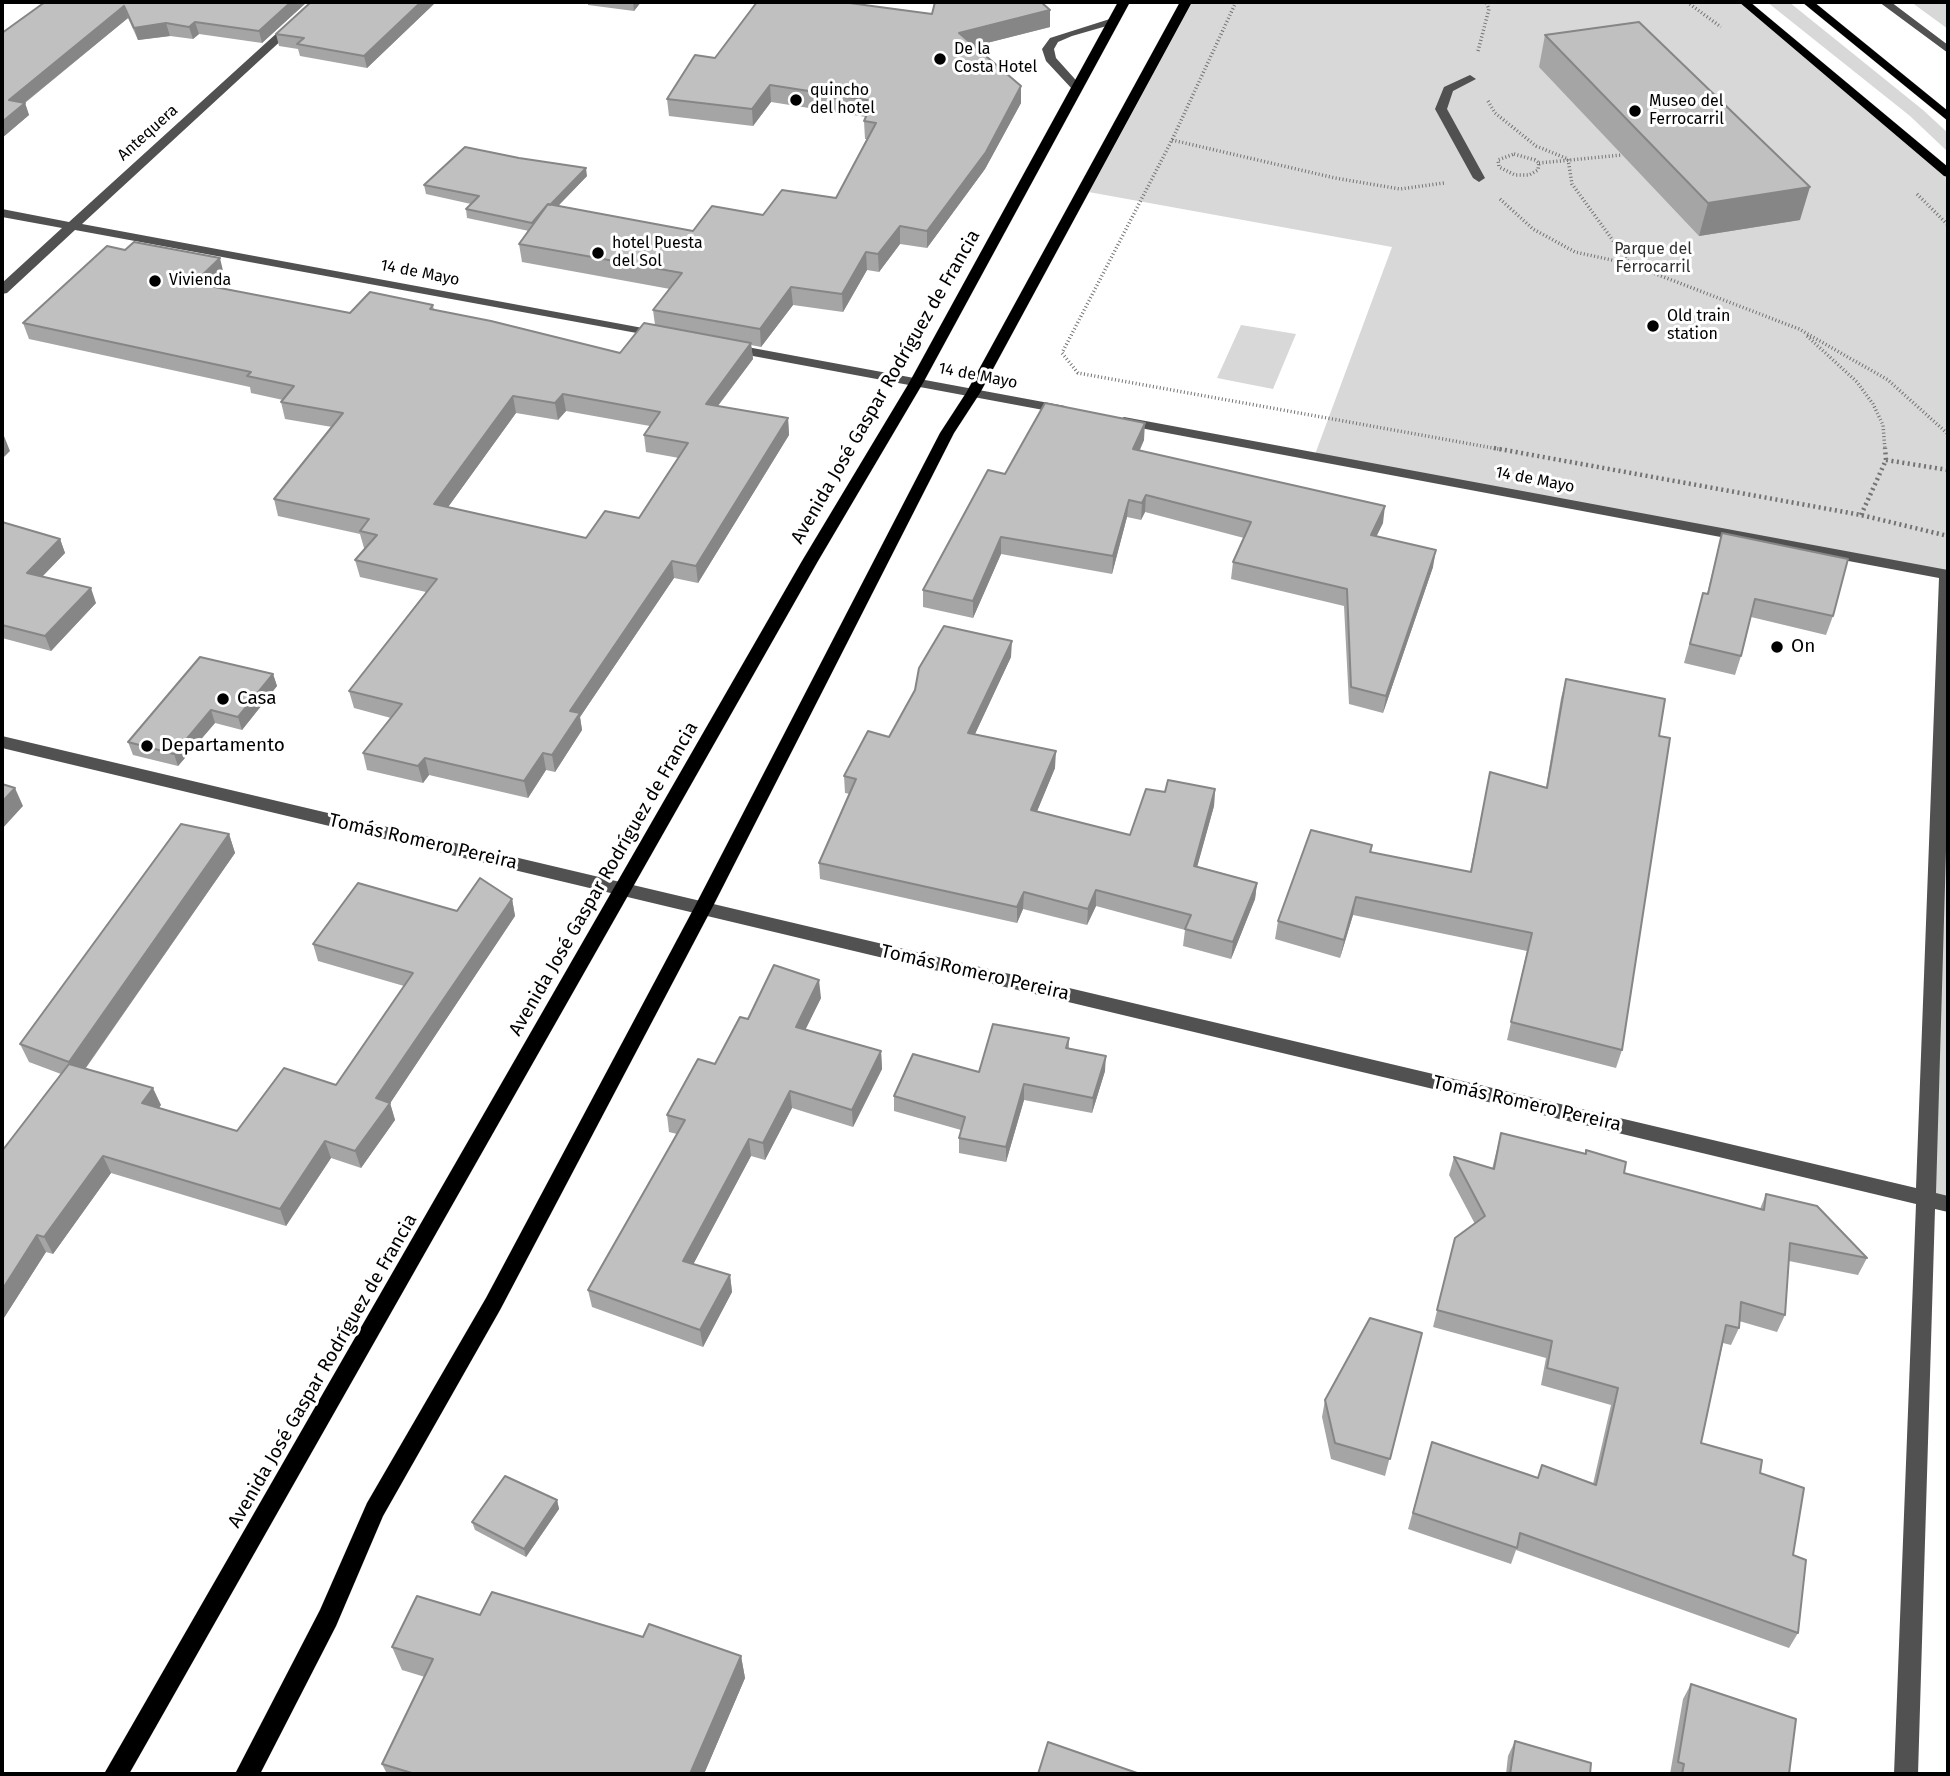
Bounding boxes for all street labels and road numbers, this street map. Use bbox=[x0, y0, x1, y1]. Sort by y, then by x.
street label: Antequera bbox=[114, 101, 182, 165]
street label: Avenida José Gaspar Rodríguez de Francia bbox=[786, 226, 986, 548]
street label: 14 de Mayo bbox=[379, 256, 461, 290]
street label: 14 de Mayo bbox=[937, 359, 1019, 393]
street label: 14 de Mayo bbox=[1494, 463, 1576, 497]
street label: Avenida José Gaspar Rodríguez de Francia bbox=[504, 718, 704, 1040]
street label: Tomás Romero Pereira bbox=[327, 809, 519, 875]
street label: Tomás Romero Pereira bbox=[879, 940, 1071, 1006]
street label: Tomás Romero Pereira bbox=[1431, 1071, 1623, 1137]
street label: Avenida José Gaspar Rodríguez de Francia bbox=[223, 1210, 423, 1532]

